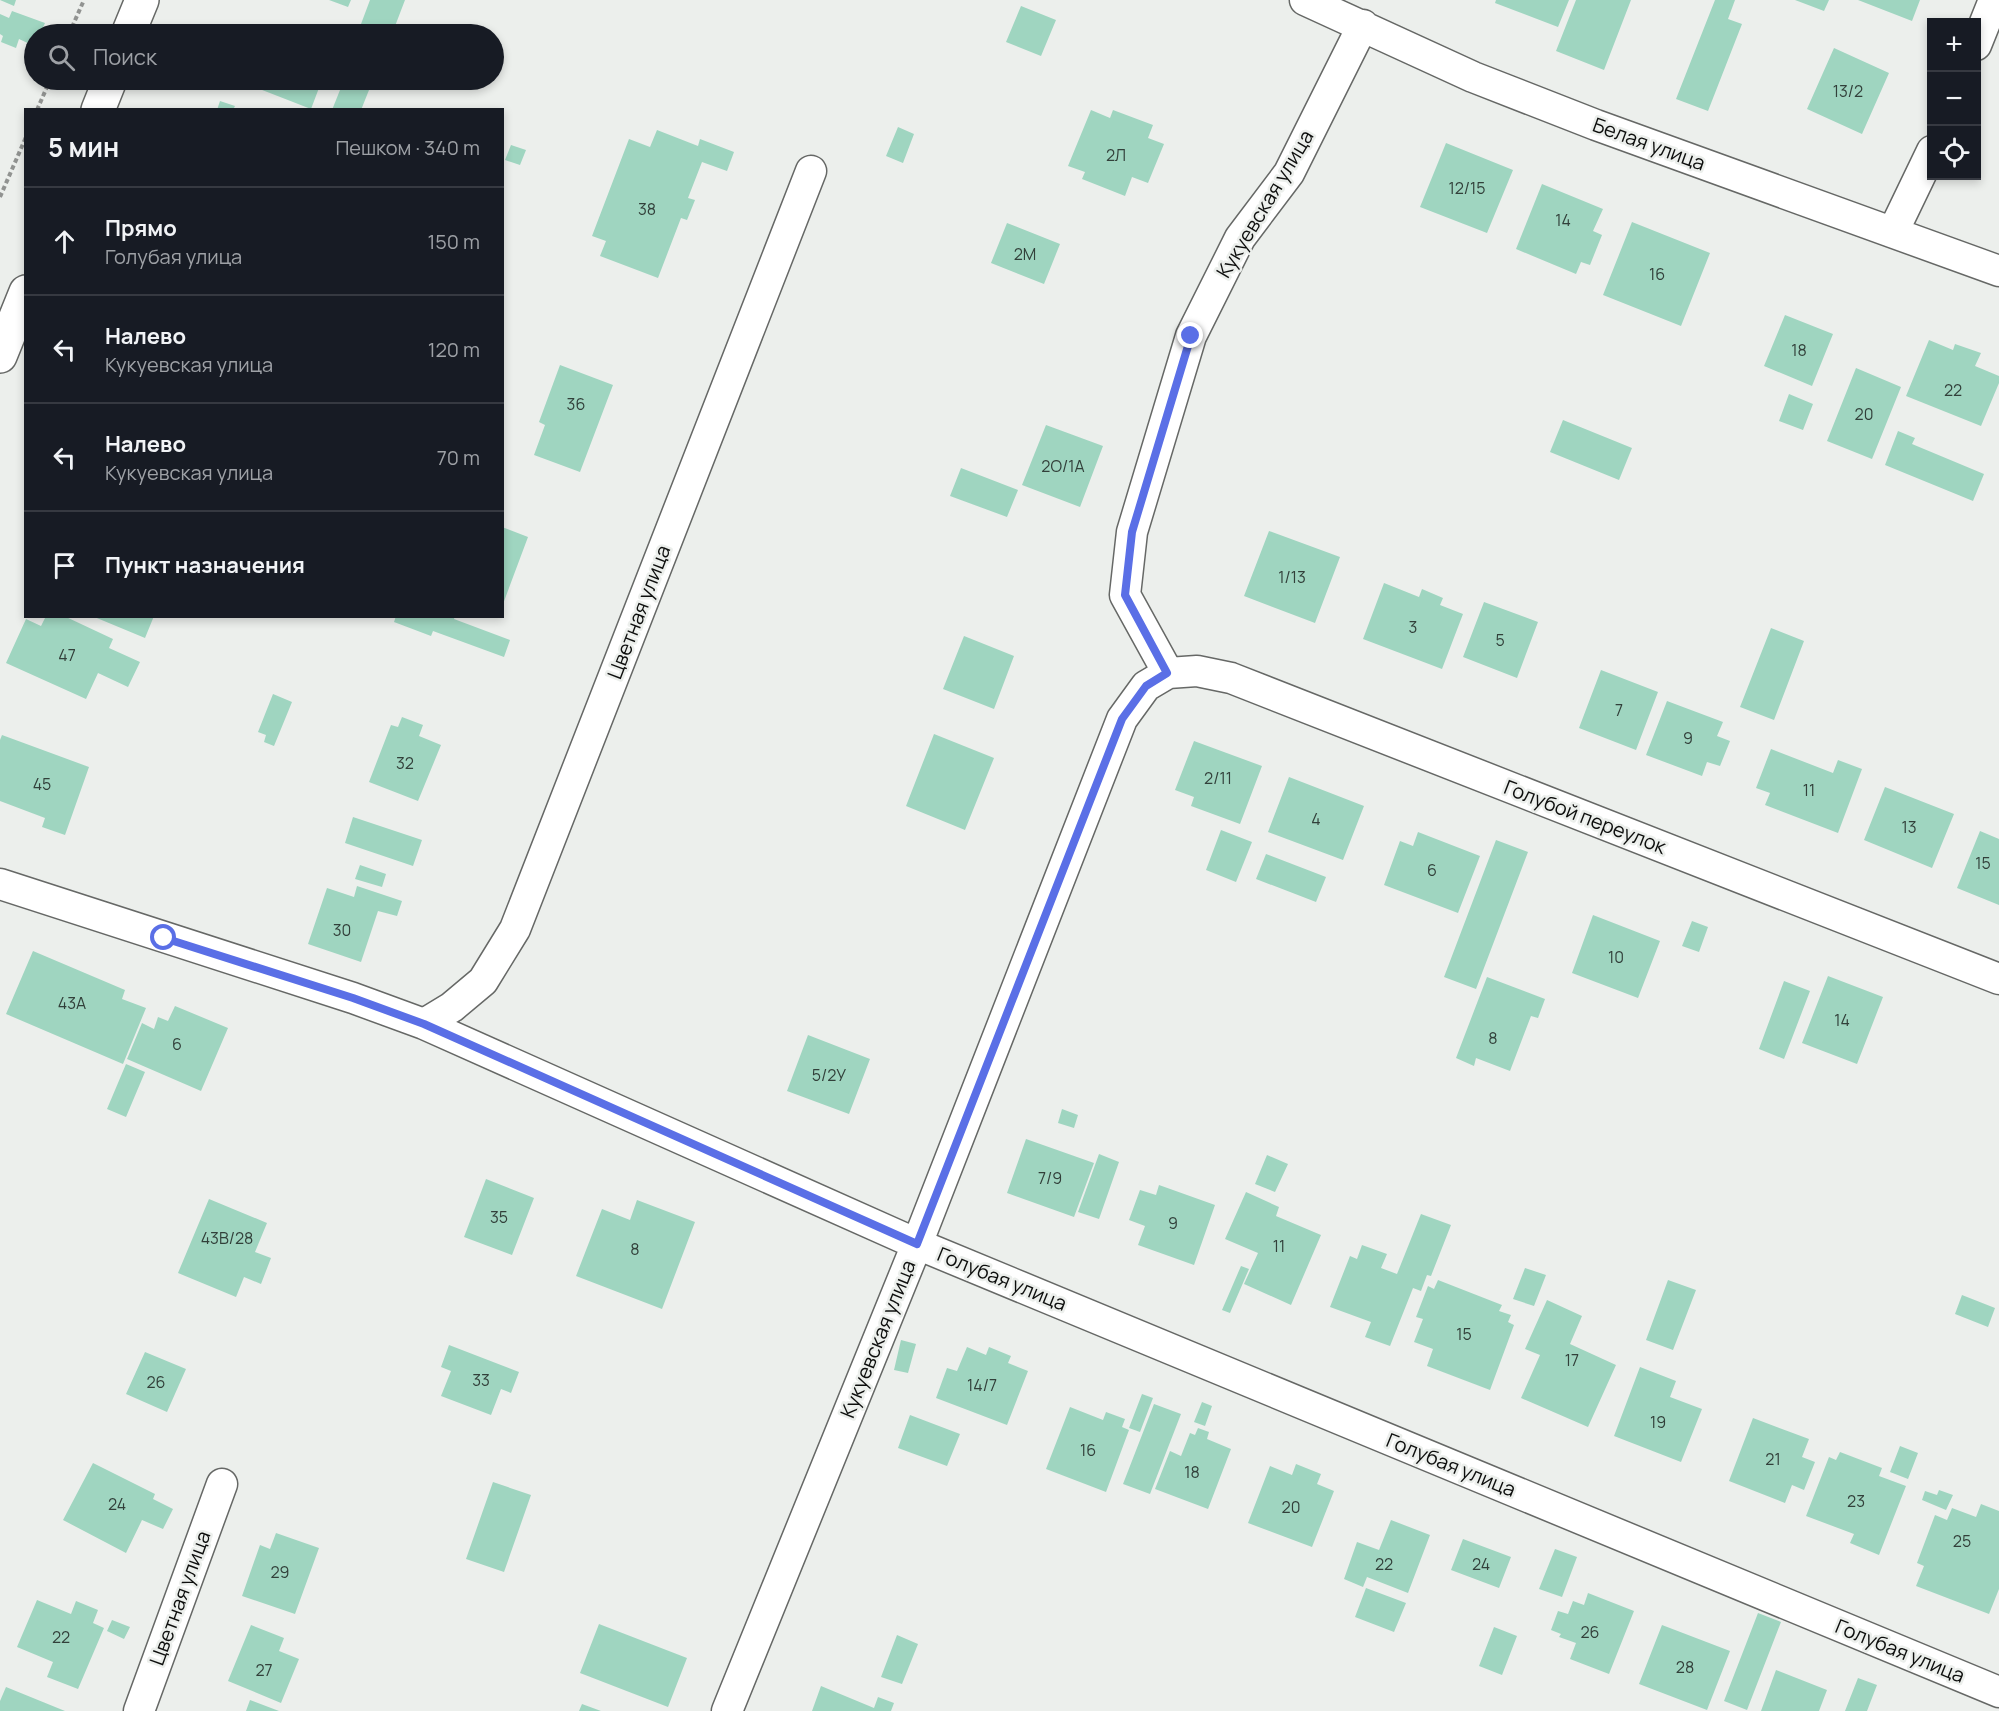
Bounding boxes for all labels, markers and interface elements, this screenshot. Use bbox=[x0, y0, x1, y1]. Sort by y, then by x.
map controls bbox=[1927, 18, 1981, 180]
button: + bbox=[1927, 18, 1981, 72]
search box bbox=[24, 24, 504, 90]
icon: search bbox=[45, 41, 78, 74]
text: Поиск bbox=[93, 42, 157, 72]
button: − bbox=[1927, 72, 1981, 126]
house number: 13/2 bbox=[1833, 80, 1863, 102]
street label: Белая улица bbox=[1589, 111, 1709, 176]
street label: Кукуевская улица bbox=[1210, 125, 1319, 283]
button: locate bbox=[1927, 126, 1981, 180]
text: 5 мин bbox=[48, 129, 119, 165]
text: Пешком · 340 m bbox=[335, 134, 480, 161]
house number: 2Л bbox=[1106, 144, 1126, 166]
house number: 12/15 bbox=[1448, 177, 1486, 199]
house number: 38 bbox=[638, 198, 656, 220]
house number: 14 bbox=[1555, 209, 1571, 231]
text: Прямо bbox=[105, 213, 177, 243]
icon: ahead bbox=[48, 225, 81, 258]
text: 150 m bbox=[427, 228, 480, 255]
text: Голубая улица bbox=[105, 243, 242, 270]
house number: 2М bbox=[1014, 243, 1036, 265]
house number: 16 bbox=[1649, 263, 1665, 285]
text: Налево bbox=[105, 321, 186, 351]
route end bbox=[1177, 322, 1203, 348]
icon: left bbox=[48, 333, 81, 366]
text: 120 m bbox=[428, 336, 480, 363]
house number: 18 bbox=[1791, 339, 1807, 361]
text: Кукуевская улица bbox=[105, 351, 273, 378]
house number: 22 bbox=[1944, 379, 1962, 401]
house number: 36 bbox=[567, 393, 585, 415]
house number: 20 bbox=[1855, 403, 1873, 425]
text: Налево bbox=[105, 429, 186, 459]
icon: left bbox=[48, 441, 81, 474]
text: 70 m bbox=[437, 444, 480, 471]
house number: 2О/1А bbox=[1041, 455, 1085, 477]
text: Кукуевская улица bbox=[105, 459, 273, 486]
street label: Цветная улица bbox=[601, 541, 676, 683]
icon: arrive bbox=[48, 549, 81, 582]
text: Пункт назначения bbox=[105, 550, 305, 580]
house number: 1/13 bbox=[1278, 566, 1306, 588]
house number: 3 bbox=[1409, 616, 1417, 638]
house number: 5 bbox=[1495, 629, 1505, 651]
house number: 47 bbox=[58, 644, 76, 666]
house number: 7 bbox=[1615, 699, 1623, 721]
house number: 9 bbox=[1683, 727, 1693, 749]
house number: 32 bbox=[396, 752, 414, 774]
house number: 2/11 bbox=[1204, 767, 1232, 789]
house number: 45 bbox=[33, 773, 51, 795]
street label: Голубой переулок bbox=[1500, 773, 1671, 860]
house number: 11 bbox=[1803, 779, 1815, 801]
house number: 4 bbox=[1311, 808, 1321, 830]
house number: 13 bbox=[1901, 816, 1917, 838]
house number: 15 bbox=[1975, 852, 1991, 874]
house number: 6 bbox=[1427, 859, 1437, 881]
house number: 30 bbox=[333, 919, 351, 941]
route start bbox=[150, 924, 176, 950]
house number: 10 bbox=[1608, 946, 1624, 968]
house number: 43А bbox=[58, 992, 86, 1014]
house number: 14 bbox=[1834, 1009, 1850, 1031]
house number: 8 bbox=[1488, 1027, 1498, 1049]
house number: 6 bbox=[172, 1033, 182, 1055]
house number: 5/2У bbox=[812, 1064, 846, 1086]
house number: 7/9 bbox=[1038, 1167, 1062, 1189]
house number: 35 bbox=[490, 1206, 508, 1228]
house number: 9 bbox=[1168, 1212, 1178, 1234]
house number: 43В/28 bbox=[201, 1227, 253, 1249]
house number: 11 bbox=[1273, 1235, 1285, 1257]
house number: 8 bbox=[630, 1238, 640, 1260]
street label: Голубая улица bbox=[934, 1240, 1071, 1317]
street label: Кукуевская улица bbox=[834, 1256, 922, 1422]
house number: 15 bbox=[1456, 1323, 1472, 1345]
house number: 17 bbox=[1565, 1349, 1579, 1371]
house number: 33 bbox=[472, 1369, 490, 1391]
house number: 26 bbox=[146, 1371, 166, 1393]
house number: 14/7 bbox=[967, 1374, 997, 1396]
house number: 19 bbox=[1650, 1411, 1666, 1433]
street label: Голубая улица bbox=[1383, 1426, 1520, 1503]
house number: 16 bbox=[1080, 1439, 1096, 1461]
house number: 21 bbox=[1765, 1448, 1781, 1470]
house number: 18 bbox=[1184, 1461, 1200, 1483]
house number: 23 bbox=[1847, 1490, 1865, 1512]
house number: 24 bbox=[108, 1493, 126, 1515]
house number: 20 bbox=[1282, 1496, 1300, 1518]
street label: Цветная улица bbox=[143, 1527, 216, 1669]
house number: 25 bbox=[1953, 1530, 1971, 1552]
house number: 22 bbox=[1375, 1553, 1393, 1575]
house number: 24 bbox=[1472, 1553, 1490, 1575]
house number: 29 bbox=[270, 1561, 290, 1583]
street label: Голубая улица bbox=[1832, 1612, 1969, 1689]
house number: 26 bbox=[1580, 1621, 1600, 1643]
house number: 22 bbox=[52, 1626, 70, 1648]
house number: 28 bbox=[1676, 1656, 1694, 1678]
house number: 27 bbox=[255, 1659, 273, 1681]

